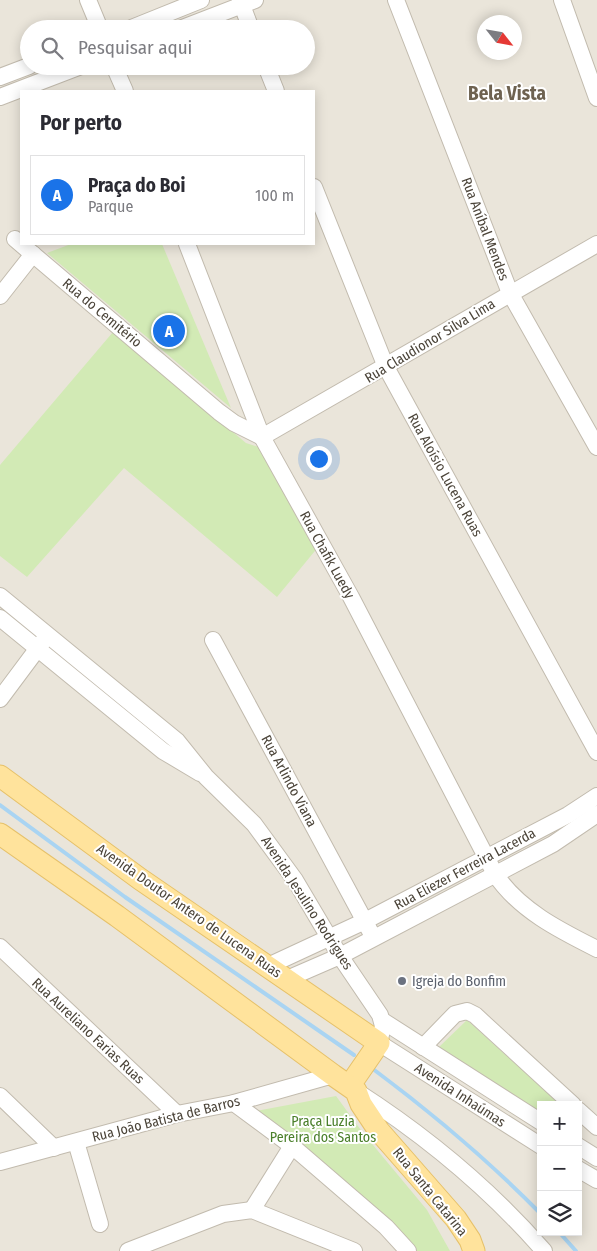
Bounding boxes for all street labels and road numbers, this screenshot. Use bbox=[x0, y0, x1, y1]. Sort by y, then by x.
street label: Rua Aníbal Mendes bbox=[457, 175, 513, 283]
street label: Rua do Cemitério bbox=[59, 275, 145, 351]
street label: Rua Claudionor Silva Lima bbox=[362, 295, 498, 387]
street label: Rua Aloísio Lucena Ruas bbox=[404, 410, 486, 540]
street label: Rua Chafik Luedy bbox=[296, 508, 358, 602]
street label: Rua Arlindo Viana bbox=[258, 732, 320, 830]
street label: Rua Eliezer Ferreira Lacerda bbox=[391, 824, 539, 913]
street label: Avenida Jesulino Rodrigues bbox=[257, 833, 357, 973]
street label: Avenida Doutor Antero de Lucena Ruas bbox=[93, 840, 285, 982]
street label: Rua Aureliano Farias Ruas bbox=[28, 974, 148, 1088]
street label: Avenida Inhaúmas bbox=[411, 1059, 509, 1131]
street label: Rua João Batista de Barros bbox=[90, 1092, 242, 1146]
street label: Rua Santa Catarina bbox=[389, 1144, 471, 1240]

